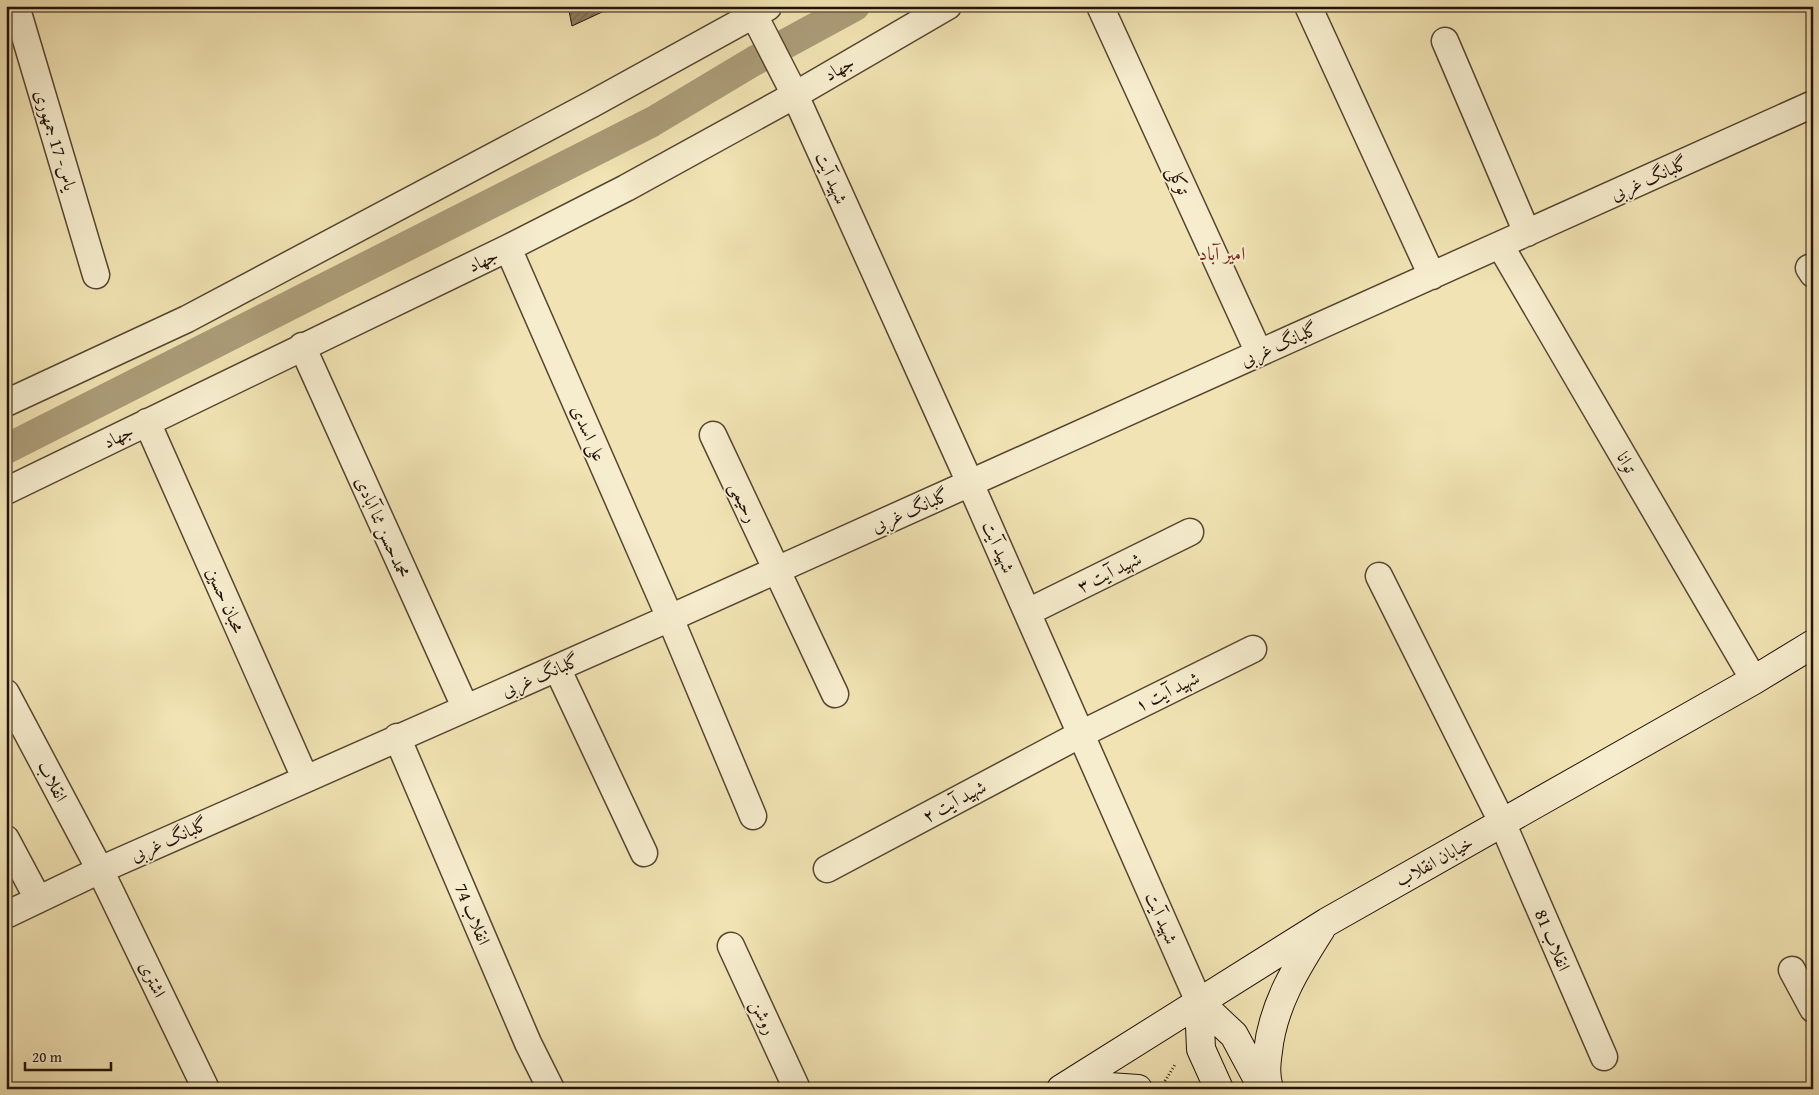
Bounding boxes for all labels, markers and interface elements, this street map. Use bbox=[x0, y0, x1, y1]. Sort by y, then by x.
street label: جهاد bbox=[819, 49, 859, 87]
street label: یاس- 17 جمهوری bbox=[28, 86, 85, 195]
street label: شهید آیت bbox=[809, 148, 855, 208]
street label: گلبانگ غربی bbox=[1606, 149, 1692, 207]
street label: توکلی bbox=[1161, 161, 1198, 200]
district label: امیر آباد bbox=[1199, 239, 1245, 267]
street label: جهاد bbox=[463, 241, 503, 279]
street label: گلبانگ غربی bbox=[1236, 315, 1322, 373]
street label: علی اسدی bbox=[565, 400, 613, 466]
street label: جهاد bbox=[98, 417, 138, 455]
street label: توانا bbox=[1610, 446, 1644, 478]
street label: محمدحسن ثنا آبادی bbox=[349, 472, 417, 582]
street label: رحیمی bbox=[723, 477, 765, 527]
street label: گلبانگ غربی bbox=[867, 481, 953, 539]
street label: شهید آیت bbox=[976, 517, 1022, 577]
street label: شهید آیت ۳ bbox=[1072, 545, 1146, 599]
street label: محبان حسین bbox=[200, 563, 252, 637]
street label: گلبانگ غربی bbox=[497, 647, 583, 703]
street label: شهید آیت ۱ bbox=[1130, 664, 1204, 718]
street label: انقلاب bbox=[31, 756, 75, 807]
street label: شهید آیت ۲ bbox=[917, 773, 991, 829]
street label: گلبانگ غربی bbox=[126, 810, 212, 868]
street label: خیابان انقلاب bbox=[1390, 829, 1478, 893]
street label: انقلاب 74 bbox=[448, 879, 498, 949]
street label: شهید آیت bbox=[1139, 888, 1185, 948]
street label: انقلاب 81 bbox=[1528, 905, 1578, 975]
street label: اشتری bbox=[133, 956, 173, 1002]
street label: روشن bbox=[744, 995, 784, 1039]
scale bar bbox=[25, 1040, 111, 1072]
text: 20 m bbox=[32, 1046, 63, 1067]

